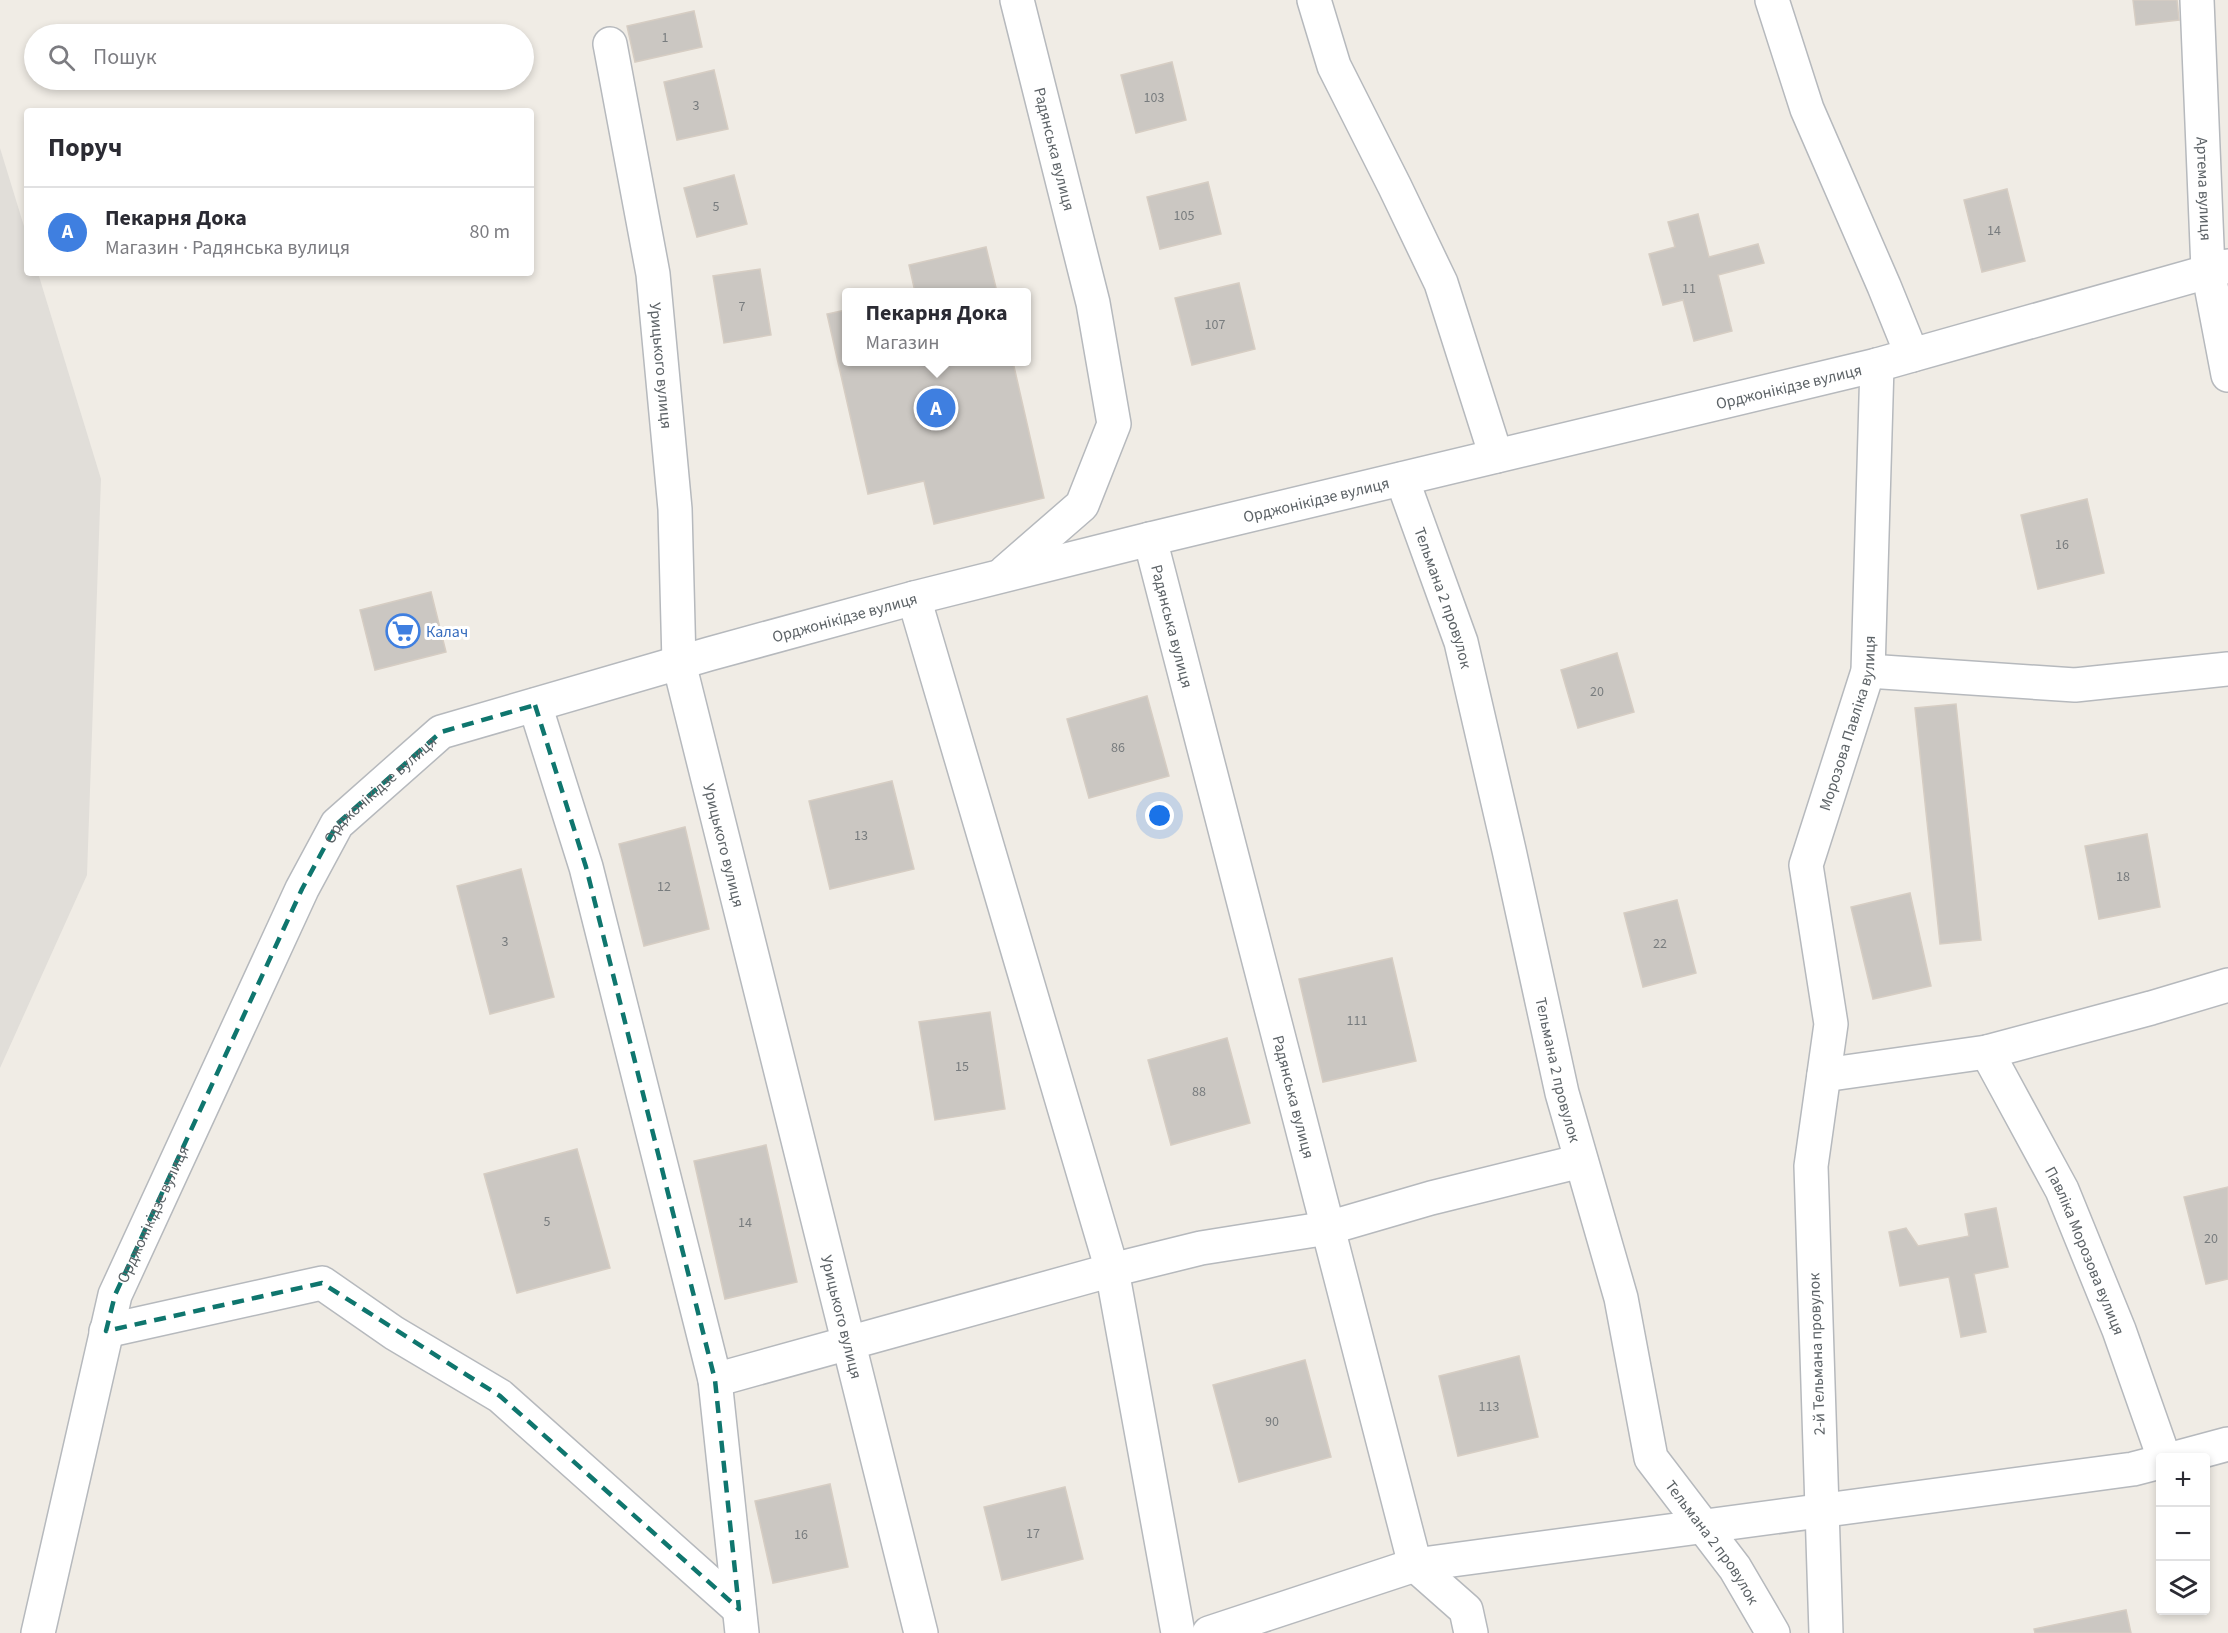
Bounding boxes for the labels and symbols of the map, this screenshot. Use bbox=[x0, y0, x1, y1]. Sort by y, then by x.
house number: 1 bbox=[662, 28, 669, 48]
street label: Радянська вулиця bbox=[1028, 85, 1080, 213]
house number: 103 bbox=[1144, 88, 1164, 108]
house number: 3 bbox=[693, 96, 700, 116]
street label: Артема вулиця bbox=[2191, 136, 2217, 241]
house number: 5 bbox=[713, 197, 720, 217]
house number: 105 bbox=[1174, 206, 1194, 226]
house number: 14 bbox=[1987, 221, 2001, 241]
house number: 11 bbox=[1682, 279, 1696, 299]
house number: 7 bbox=[739, 297, 746, 317]
street label: Урицького вулиця bbox=[644, 302, 677, 430]
house number: 107 bbox=[1205, 315, 1225, 335]
street label: Орджонікідзе вулиця bbox=[1714, 359, 1864, 415]
pin: A bbox=[916, 386, 956, 430]
street label: Орджонікідзе вулиця bbox=[1241, 472, 1392, 528]
street label: Тельмана 2 провулок bbox=[1408, 524, 1477, 671]
house number: 16 bbox=[2055, 535, 2069, 555]
street label: Радянська вулиця bbox=[1145, 562, 1198, 690]
street label: Орджонікідзе вулиця bbox=[770, 588, 920, 648]
supermarket icon: Калач bbox=[385, 613, 421, 649]
place label: Калач bbox=[426, 621, 468, 643]
street label: Морозова Павліка вулиця bbox=[1814, 635, 1881, 814]
house number: 20 bbox=[1590, 682, 1604, 702]
street label: Орджонікідзе вулиця bbox=[319, 731, 442, 848]
house number: 86 bbox=[1111, 738, 1125, 758]
street label: Урицького вулиця bbox=[698, 781, 750, 910]
your location bbox=[1145, 801, 1174, 830]
house number: 13 bbox=[854, 826, 868, 846]
house number: 18 bbox=[2116, 867, 2130, 887]
house number: 12 bbox=[657, 877, 671, 897]
house number: 3 bbox=[502, 932, 509, 952]
house number: 22 bbox=[1653, 934, 1667, 954]
street label: Тельмана 2 провулок bbox=[1529, 995, 1586, 1145]
house number: 111 bbox=[1347, 1011, 1367, 1031]
street label: Радянська вулиця bbox=[1267, 1033, 1320, 1161]
house number: 15 bbox=[955, 1057, 969, 1077]
house number: 88 bbox=[1192, 1082, 1206, 1102]
street label: Орджонікідзе вулиця bbox=[112, 1142, 195, 1287]
street label: Павліка Морозова вулиця bbox=[2039, 1163, 2130, 1338]
house number: 5 bbox=[544, 1212, 551, 1232]
house number: 14 bbox=[738, 1213, 752, 1233]
house number: 20 bbox=[2204, 1229, 2218, 1249]
street label: Урицького вулиця bbox=[815, 1253, 867, 1381]
street label: 2-й Тельмана провулок bbox=[1803, 1272, 1831, 1435]
house number: 113 bbox=[1479, 1397, 1499, 1417]
house number: 90 bbox=[1265, 1412, 1279, 1432]
street label: Тельмана 2 провулок bbox=[1660, 1476, 1764, 1609]
house number: 17 bbox=[1026, 1524, 1040, 1544]
house number: 16 bbox=[794, 1525, 808, 1545]

